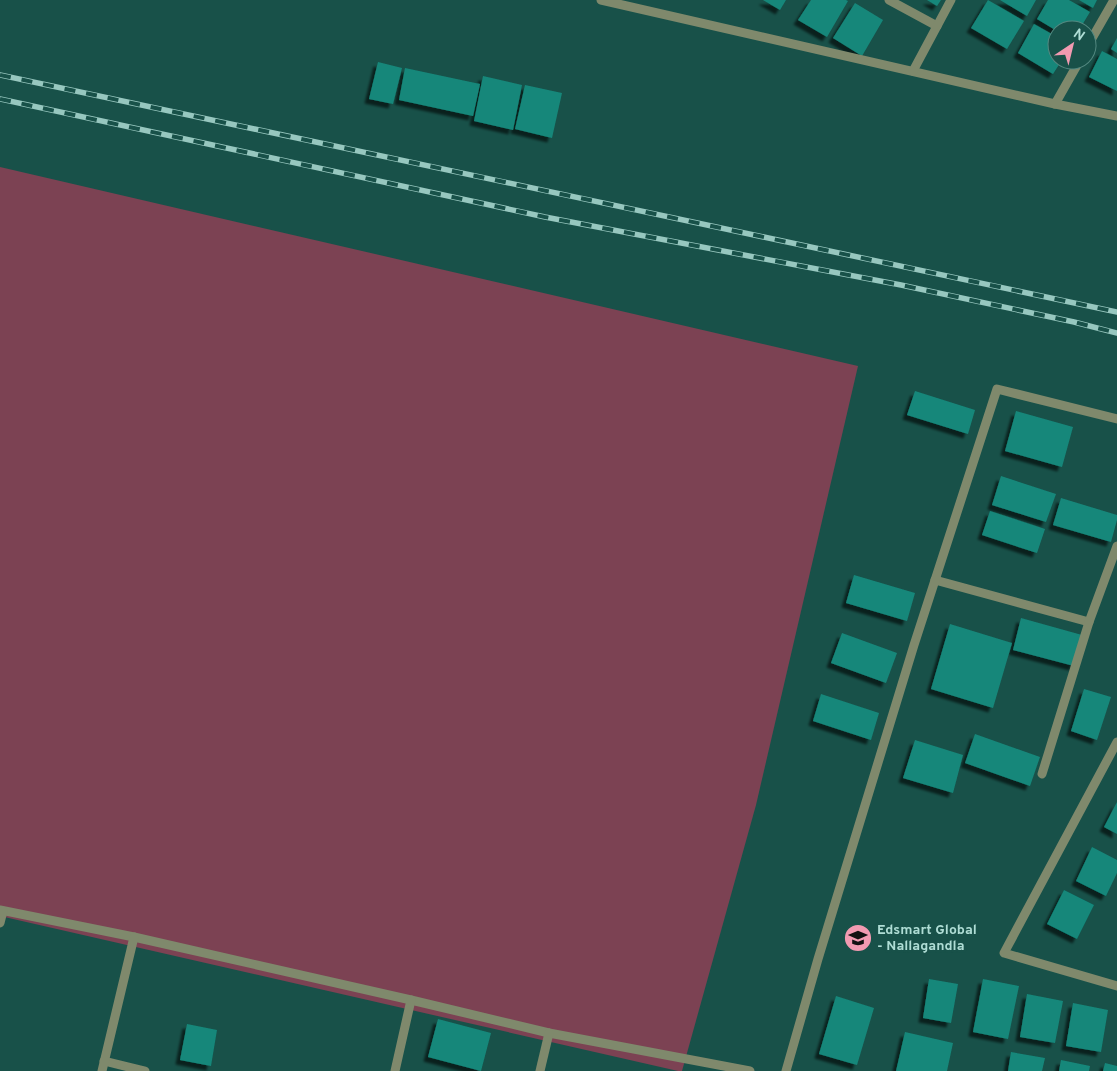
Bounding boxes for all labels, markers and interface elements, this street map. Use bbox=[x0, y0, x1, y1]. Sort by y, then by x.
north arrow bbox=[1047, 20, 1097, 70]
text: N bbox=[1070, 26, 1088, 45]
place label: Edsmart Global - Nallagandla bbox=[877, 922, 977, 955]
school or university icon: Edsmart Global - Nallagandla bbox=[843, 923, 873, 953]

